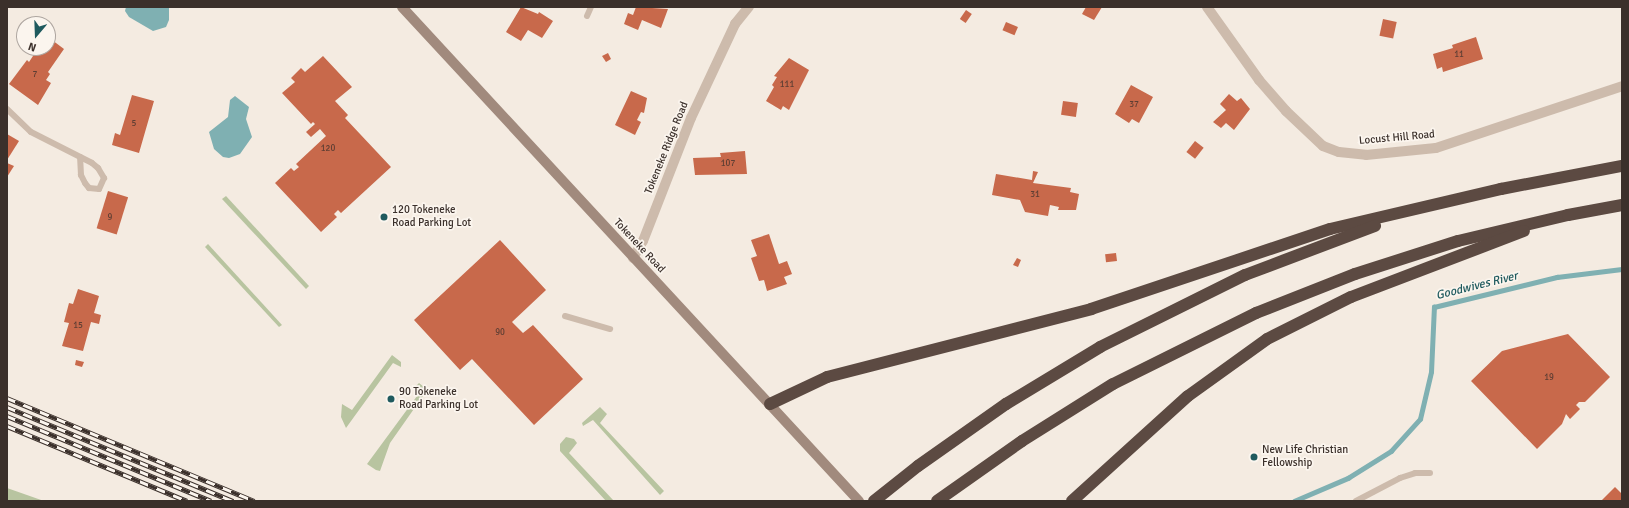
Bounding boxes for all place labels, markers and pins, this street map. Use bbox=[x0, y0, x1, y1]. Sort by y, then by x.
place label: 120 Tokeneke Road Parking Lot bbox=[392, 204, 471, 230]
marker: 120 Tokeneke Road Parking Lot bbox=[379, 212, 389, 222]
place label: 90 Tokeneke Road Parking Lot bbox=[399, 386, 478, 412]
marker: 90 Tokeneke Road Parking Lot bbox=[386, 394, 396, 404]
place label: New Life Christian Fellowship bbox=[1262, 444, 1348, 470]
marker: New Life Christian Fellowship bbox=[1249, 452, 1259, 462]

